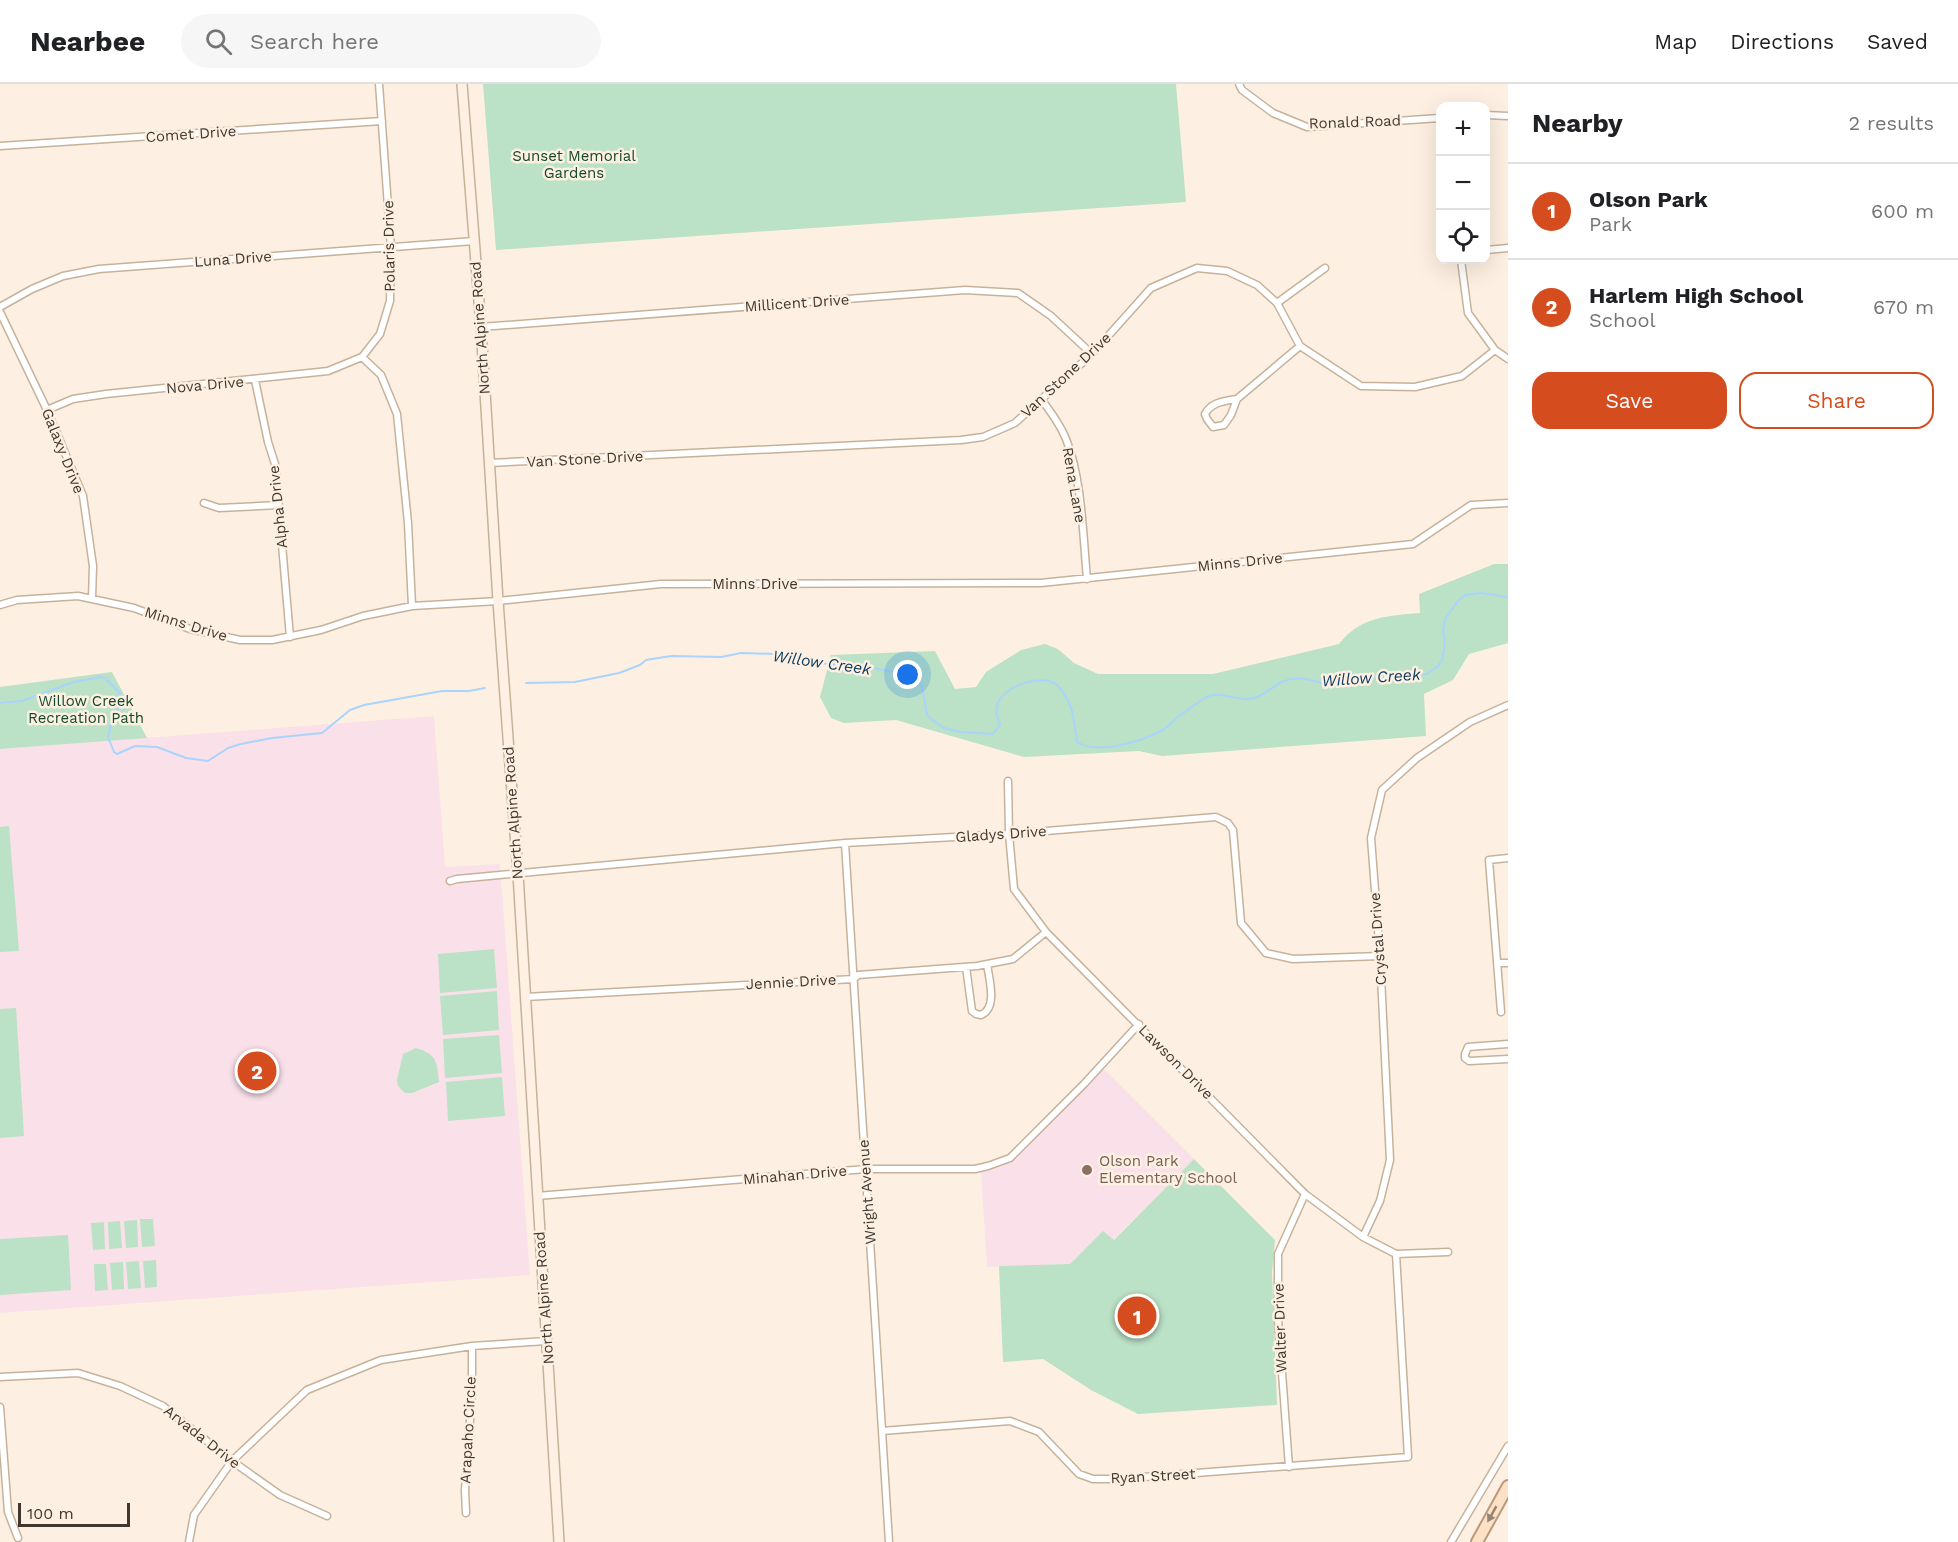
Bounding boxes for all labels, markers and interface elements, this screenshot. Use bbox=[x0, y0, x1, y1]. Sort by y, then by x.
search box bbox=[181, 14, 601, 68]
text: Nearbee bbox=[30, 25, 145, 58]
icon: search bbox=[202, 25, 235, 58]
text: Search here bbox=[250, 29, 379, 54]
text: Map bbox=[1654, 29, 1697, 54]
text: Directions bbox=[1730, 29, 1834, 54]
text: Saved bbox=[1867, 29, 1928, 54]
map controls bbox=[1436, 102, 1490, 264]
button: + bbox=[1436, 102, 1490, 156]
text: Nearby bbox=[1532, 108, 1623, 138]
street label: Ronald Road bbox=[1309, 111, 1401, 133]
text: 2 results bbox=[1849, 111, 1934, 135]
street label: Comet Drive bbox=[145, 122, 237, 146]
park label: Sunset Memorial Gardens bbox=[512, 147, 636, 182]
button: − bbox=[1436, 156, 1490, 210]
text: Olson Park bbox=[1589, 187, 1708, 212]
text: 1 bbox=[1547, 199, 1556, 223]
text: 600 m bbox=[1871, 199, 1934, 223]
street label: Polaris Drive bbox=[379, 200, 399, 292]
button: locate bbox=[1436, 210, 1490, 264]
text: Park bbox=[1589, 212, 1632, 236]
street label: Luna Drive bbox=[194, 247, 272, 271]
street label: North Alpine Road bbox=[466, 261, 494, 395]
text: Harlem High School bbox=[1589, 283, 1803, 308]
street label: Millicent Drive bbox=[744, 290, 850, 316]
text: 2 bbox=[1546, 295, 1557, 319]
text: 670 m bbox=[1873, 295, 1934, 319]
text: School bbox=[1589, 308, 1656, 332]
street label: Van Stone Drive bbox=[1017, 329, 1115, 421]
button: Save bbox=[1532, 372, 1727, 429]
button: Share bbox=[1739, 372, 1934, 429]
street label: Nova Drive bbox=[165, 373, 245, 397]
street label: Galaxy Drive bbox=[38, 406, 88, 496]
street label: Rena Lane bbox=[1059, 446, 1089, 524]
street label: Van Stone Drive bbox=[526, 447, 644, 471]
street label: Alpha Drive bbox=[265, 464, 291, 550]
street label: Minns Drive bbox=[1196, 549, 1284, 575]
street label: Minns Drive bbox=[712, 575, 798, 593]
street label: Minns Drive bbox=[142, 603, 230, 645]
water label: Willow Creek bbox=[772, 646, 874, 679]
your location bbox=[893, 660, 922, 689]
water label: Willow Creek bbox=[1321, 664, 1422, 690]
park label: Willow Creek Recreation Path bbox=[28, 692, 144, 727]
street label: North Alpine Road bbox=[499, 746, 527, 880]
street label: Gladys Drive bbox=[955, 822, 1047, 846]
street label: Crystal Drive bbox=[1366, 892, 1390, 986]
street label: Jennie Drive bbox=[745, 971, 837, 993]
street label: Lawson Drive bbox=[1135, 1021, 1217, 1103]
pin: 2 bbox=[238, 1048, 276, 1094]
street label: Wright Avenue bbox=[854, 1139, 880, 1245]
place label: Olson Park Elementary School bbox=[1099, 1152, 1238, 1187]
street label: Minahan Drive bbox=[742, 1161, 848, 1189]
marker: Olson Park Elementary School bbox=[1080, 1163, 1094, 1177]
street label: North Alpine Road bbox=[530, 1231, 558, 1365]
street label: Walter Drive bbox=[1269, 1283, 1291, 1373]
pin: 1 bbox=[1118, 1294, 1156, 1338]
street label: Arapaho Circle bbox=[456, 1376, 480, 1484]
street label: Arvada Drive bbox=[160, 1402, 244, 1472]
street label: Ryan Street bbox=[1110, 1465, 1197, 1487]
scale bar bbox=[18, 1500, 130, 1528]
text: 100 m bbox=[27, 1504, 74, 1523]
one-way arrow bbox=[1487, 1506, 1497, 1523]

